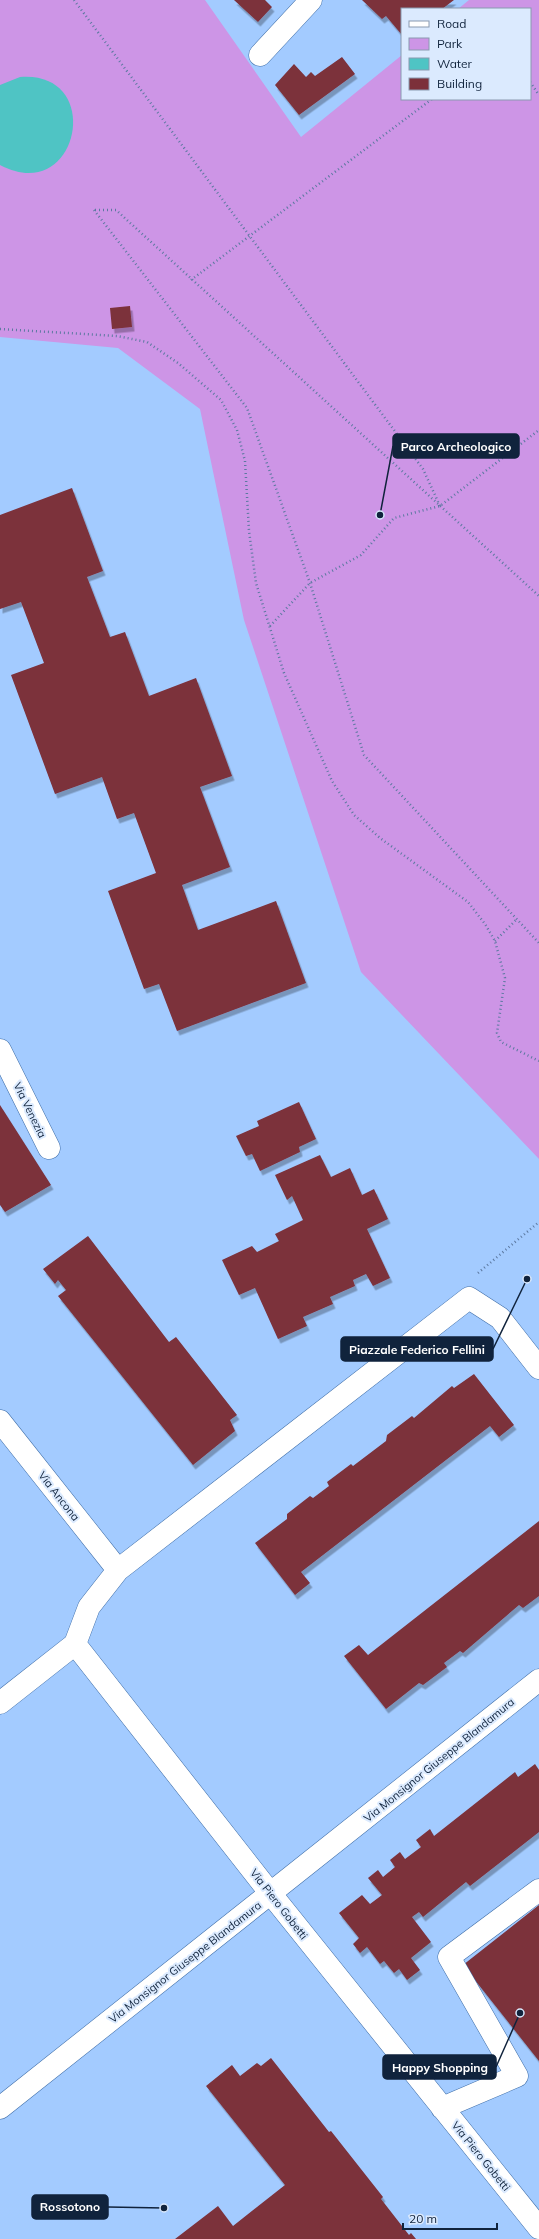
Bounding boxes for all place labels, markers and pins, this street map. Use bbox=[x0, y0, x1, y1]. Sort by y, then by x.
callout: Parco Archeologico bbox=[393, 434, 519, 458]
callout: Piazzale Federico Fellini bbox=[341, 1337, 493, 1361]
callout: Happy Shopping bbox=[383, 2055, 496, 2079]
callout: Rossotono bbox=[32, 2195, 108, 2219]

